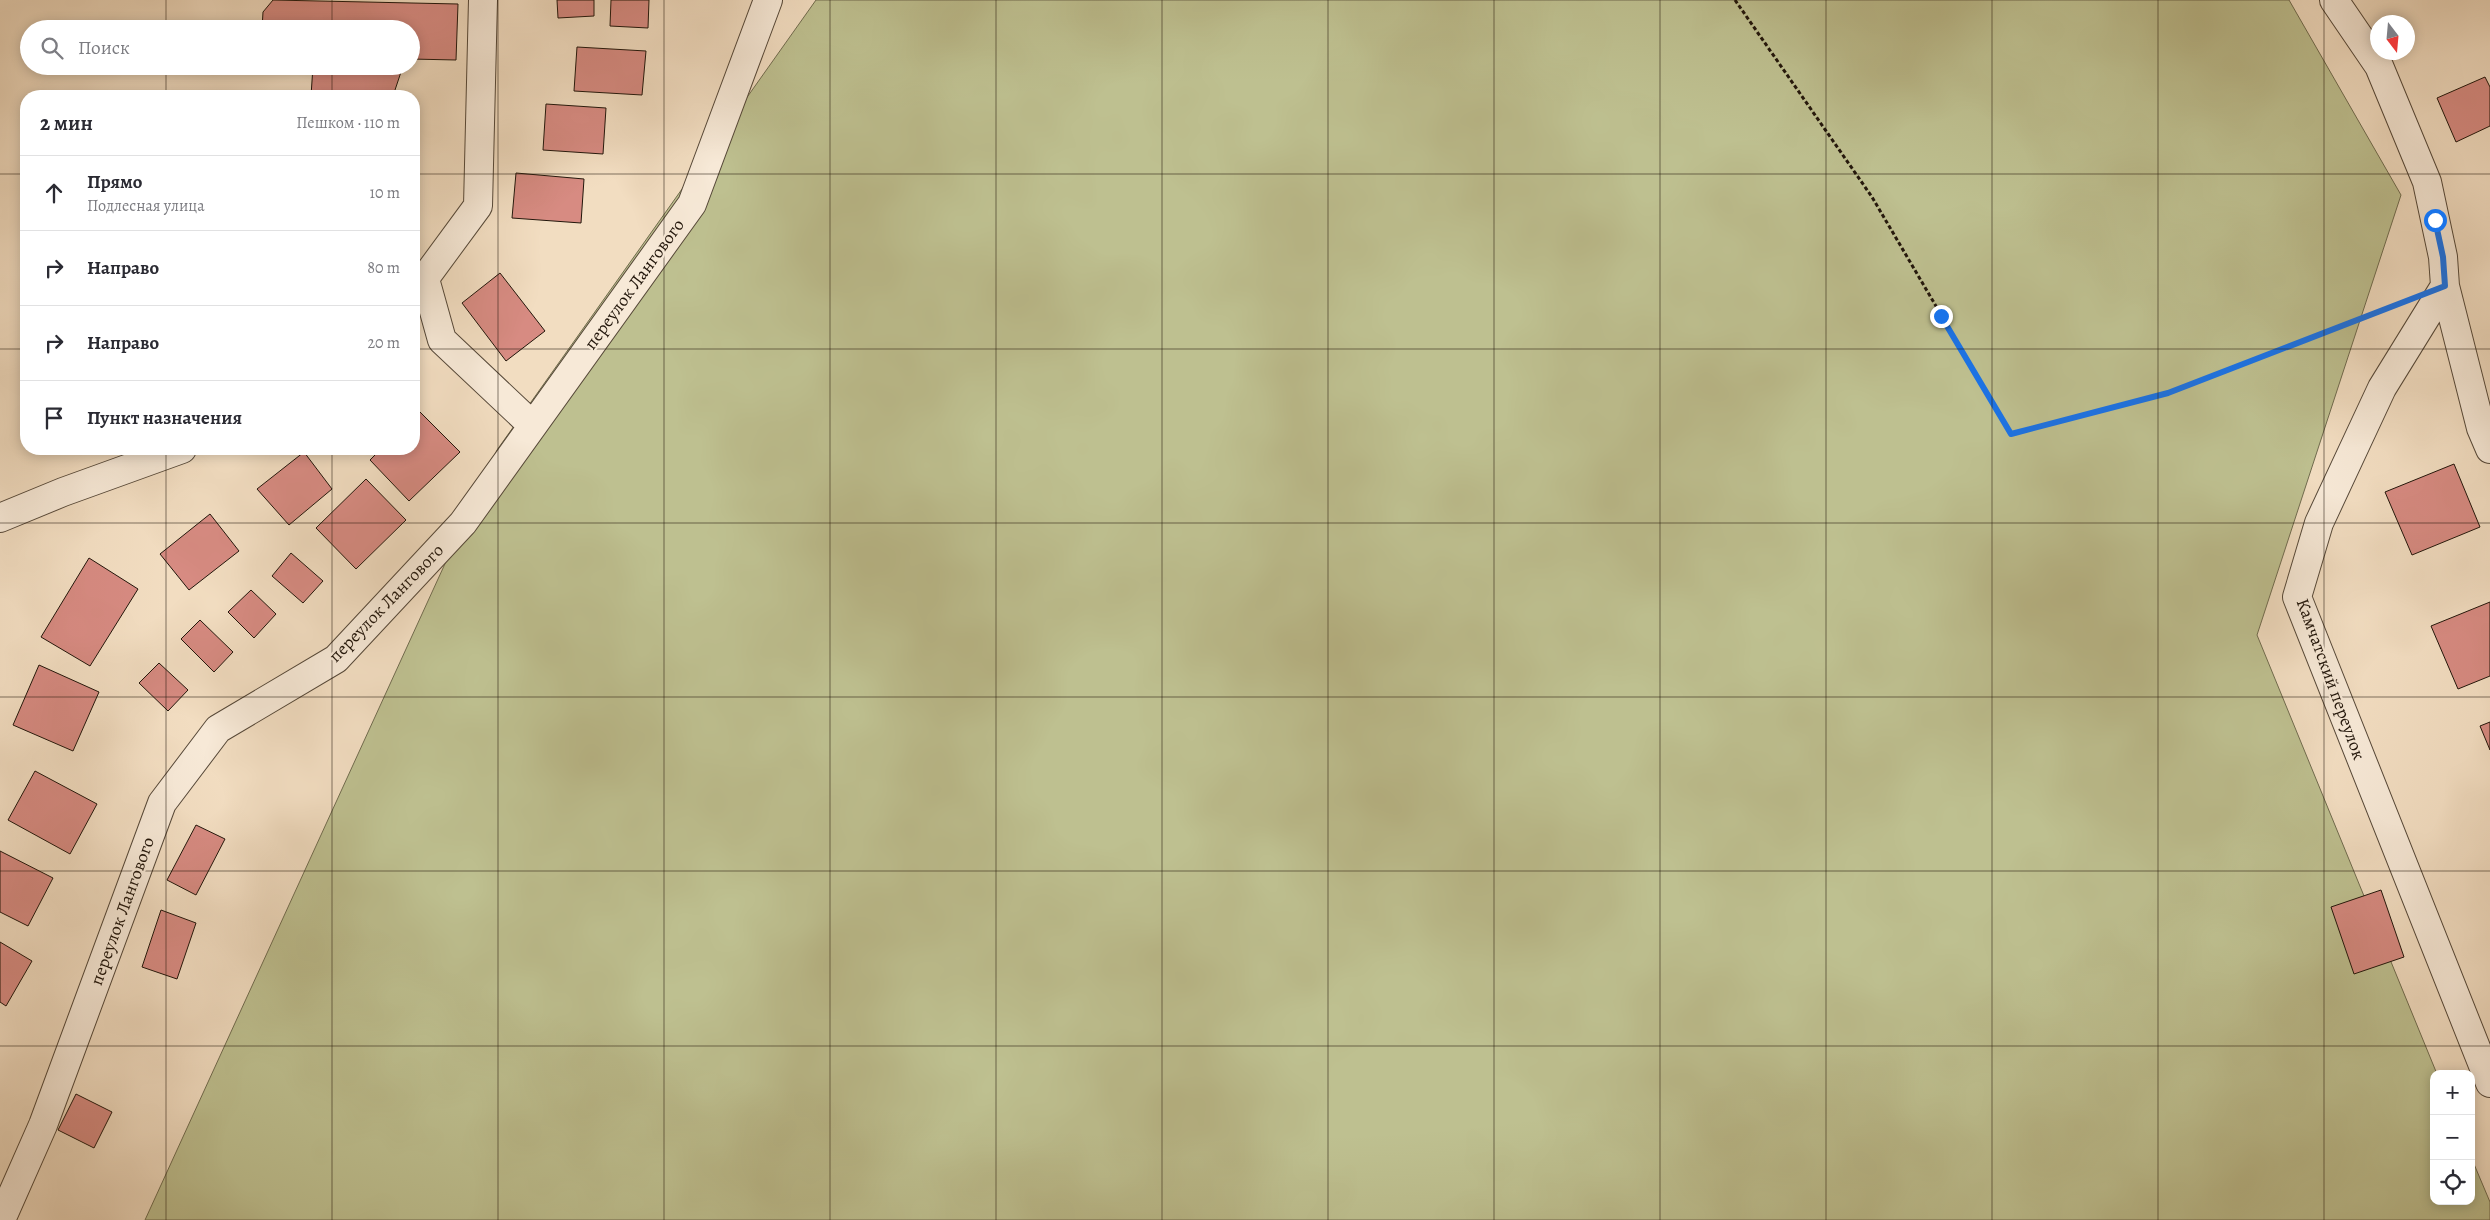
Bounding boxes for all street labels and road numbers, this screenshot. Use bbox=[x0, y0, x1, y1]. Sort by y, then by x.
street label: переулок Лангового bbox=[578, 214, 690, 354]
street label: переулок Лангового bbox=[323, 538, 449, 668]
street label: Камчатский переулок bbox=[2291, 595, 2371, 763]
street label: переулок Лангового bbox=[84, 833, 160, 989]

